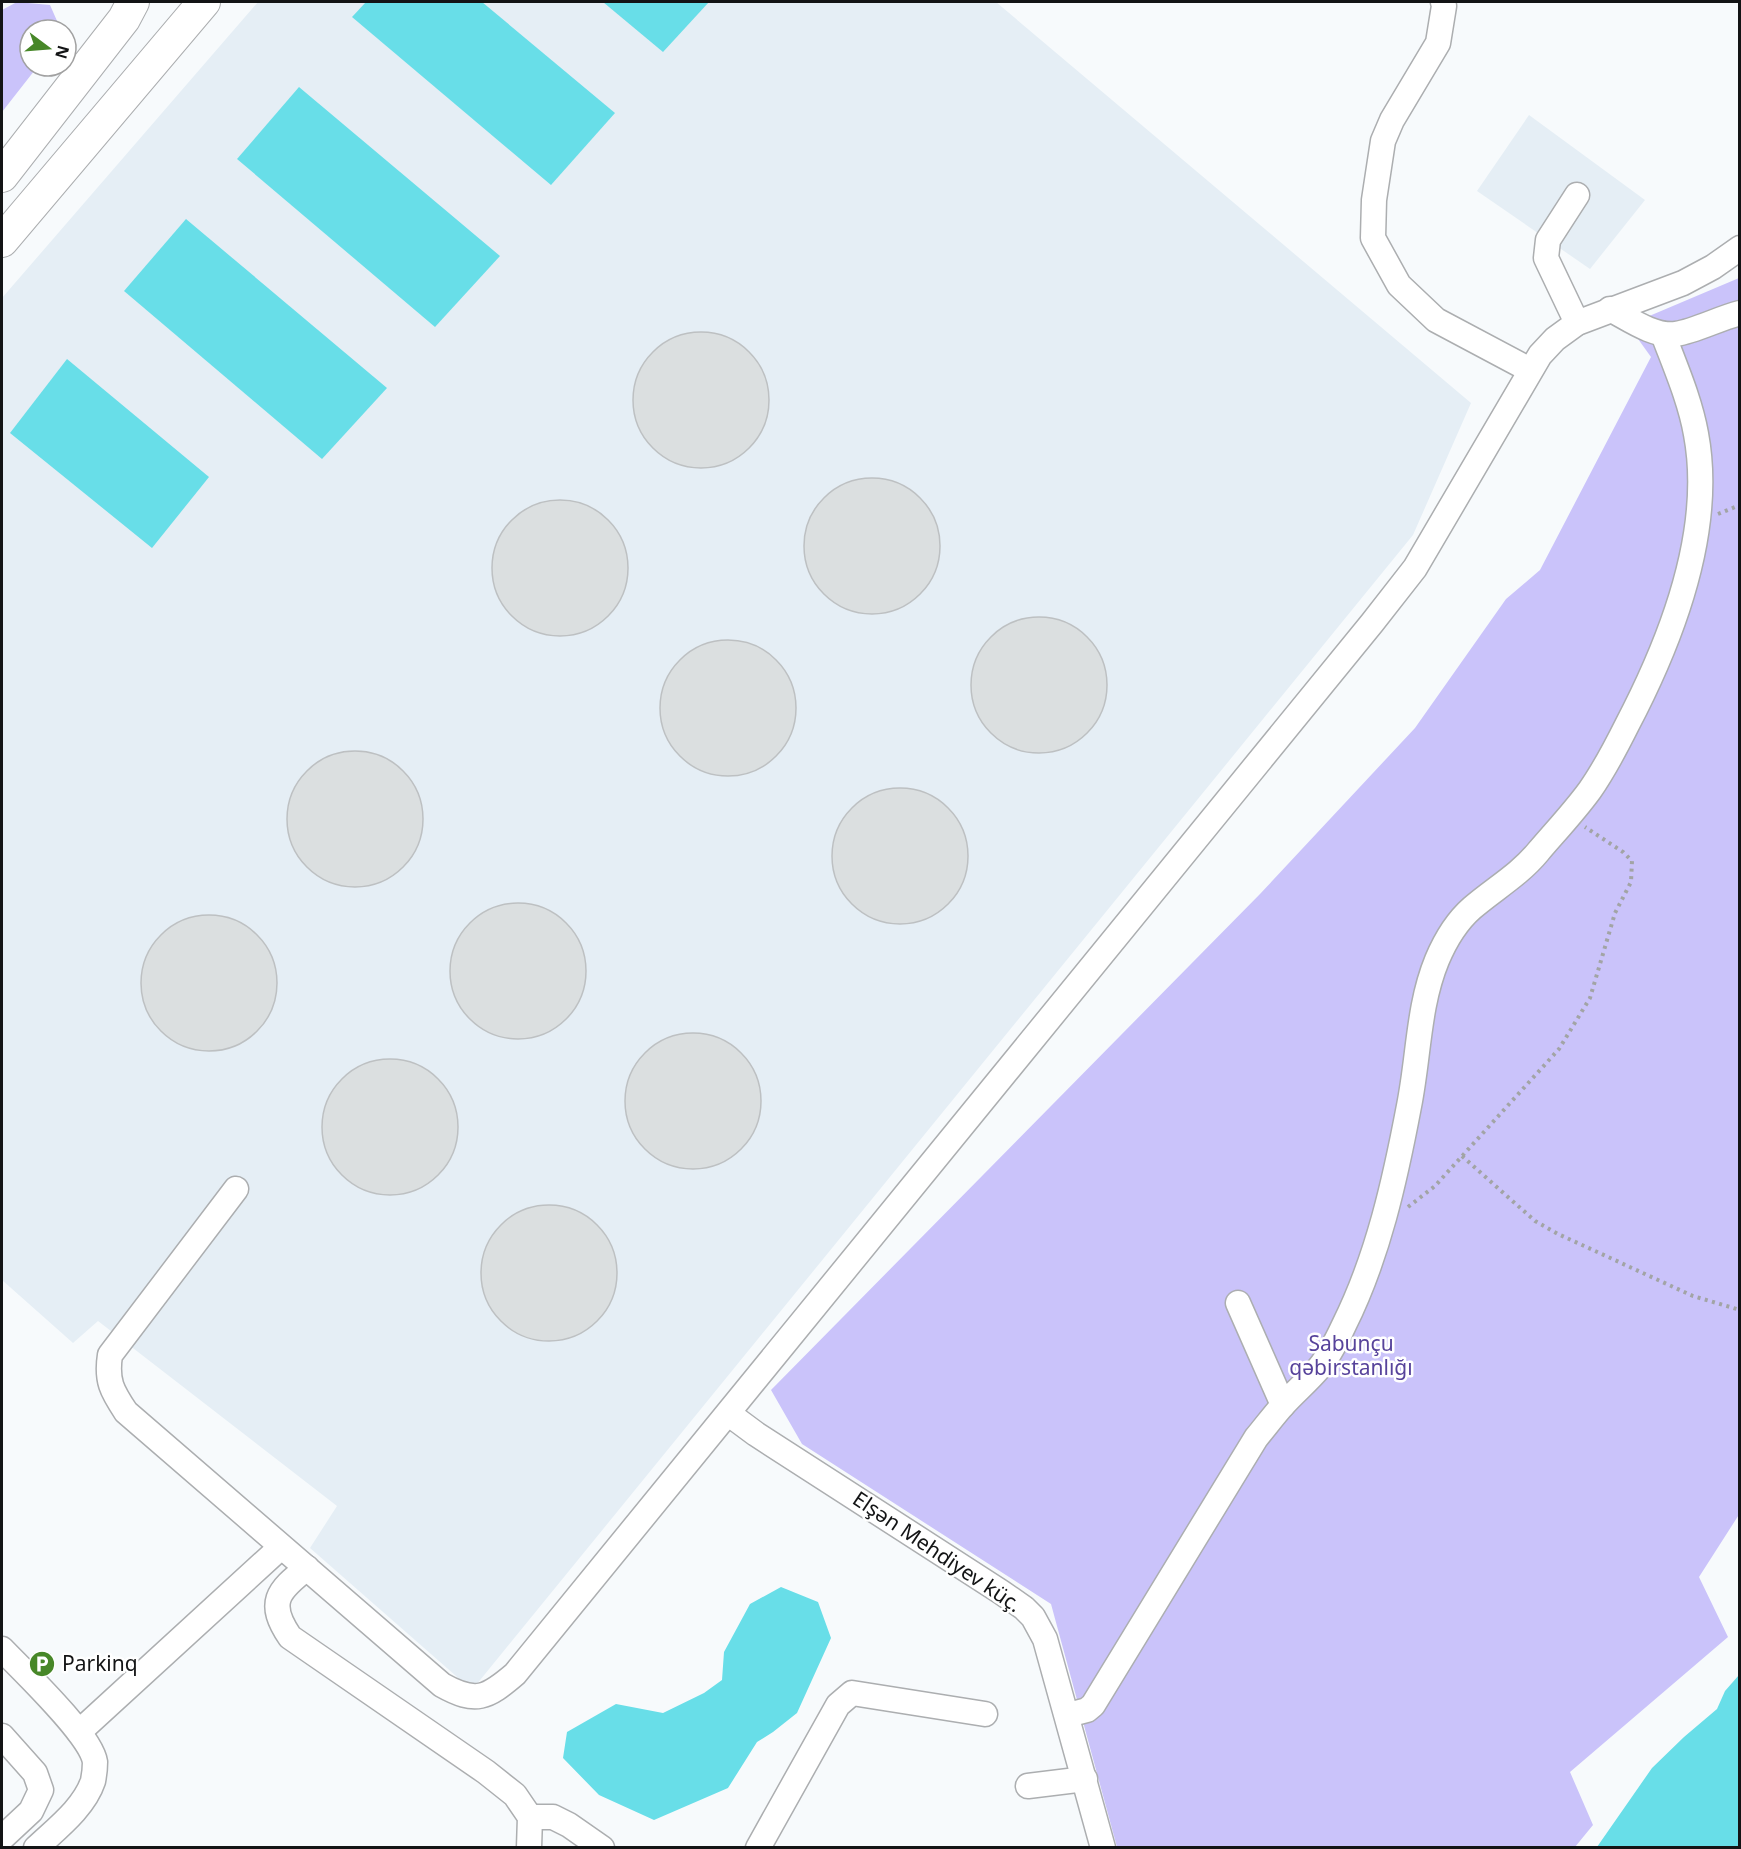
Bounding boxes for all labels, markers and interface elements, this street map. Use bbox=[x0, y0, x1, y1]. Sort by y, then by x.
north arrow bbox=[18, 18, 78, 78]
text: N bbox=[50, 43, 75, 61]
park label: Sabunçu qəbirstanlığı bbox=[1289, 1329, 1413, 1381]
street label: Elşən Mehdiyev küç. bbox=[848, 1484, 1027, 1618]
parking icon: Parkinq bbox=[27, 1649, 57, 1679]
place label: Parkinq bbox=[62, 1649, 138, 1677]

